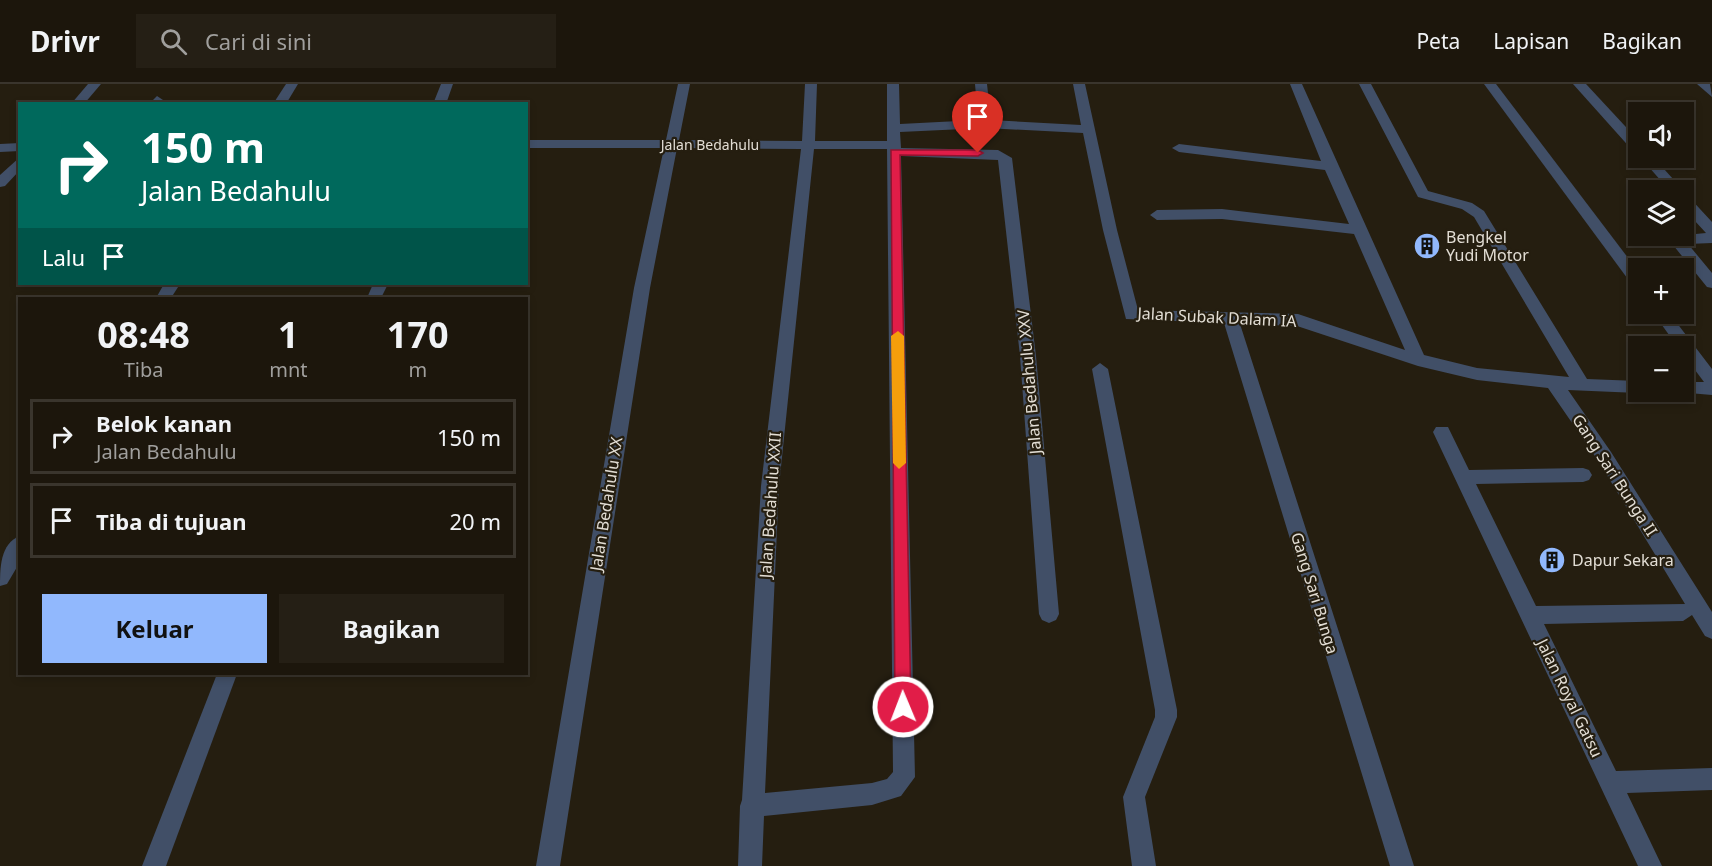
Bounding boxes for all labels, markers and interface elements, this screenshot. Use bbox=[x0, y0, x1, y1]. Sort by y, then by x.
search box bbox=[136, 14, 556, 68]
text: Drivr bbox=[30, 22, 100, 60]
icon: search bbox=[157, 25, 190, 58]
text: Cari di sini bbox=[205, 26, 312, 56]
text: Peta bbox=[1416, 27, 1460, 55]
text: Lapisan bbox=[1493, 27, 1569, 55]
text: Bagikan bbox=[1602, 27, 1682, 55]
pin bbox=[952, 91, 1003, 153]
icon: arrive bbox=[961, 100, 994, 133]
map controls bbox=[1628, 102, 1694, 402]
button: sound bbox=[1628, 102, 1694, 168]
text: 150 m bbox=[141, 118, 265, 175]
icon: right bbox=[42, 126, 120, 204]
street label: Jalan Bedahulu bbox=[659, 135, 759, 154]
text: Jalan Bedahulu bbox=[141, 172, 331, 209]
button: layers bbox=[1628, 180, 1694, 246]
place label: Bengkel Yudi Motor bbox=[1446, 226, 1529, 266]
building icon: Bengkel Yudi Motor bbox=[1412, 231, 1442, 261]
icon: arrive bbox=[97, 240, 130, 273]
text: Lalu bbox=[42, 242, 85, 272]
button: + bbox=[1628, 258, 1694, 324]
street label: Jalan Subak Dalam IA bbox=[1135, 302, 1298, 332]
street label: Jalan Bedahulu XXV bbox=[1012, 308, 1046, 457]
text: 08:48 bbox=[97, 310, 190, 359]
text: 1 bbox=[278, 310, 299, 359]
text: 170 bbox=[387, 310, 449, 359]
button: − bbox=[1628, 336, 1694, 402]
text: Tiba bbox=[124, 356, 164, 383]
text: mnt bbox=[269, 356, 307, 383]
text: m bbox=[408, 356, 427, 383]
text: Belok kanan bbox=[96, 408, 232, 438]
street label: Gang Sari Bunga II bbox=[1567, 410, 1663, 540]
icon: right bbox=[45, 420, 78, 453]
text: 150 m bbox=[437, 422, 501, 452]
street label: Jalan Bedahulu XXII bbox=[754, 431, 786, 581]
street label: Jalan Bedahulu XX bbox=[584, 435, 628, 575]
text: Jalan Bedahulu bbox=[96, 438, 237, 465]
icon: arrive bbox=[45, 504, 78, 537]
text: Tiba di tujuan bbox=[96, 506, 246, 536]
text: 20 m bbox=[450, 506, 501, 536]
street label: Gang Sari Bunga bbox=[1286, 529, 1344, 657]
building icon: Dapur Sekara bbox=[1537, 545, 1567, 575]
place label: Dapur Sekara bbox=[1572, 549, 1674, 571]
button: Keluar bbox=[42, 594, 267, 663]
button: Bagikan bbox=[279, 594, 504, 663]
street label: Jalan Royal Gatsu bbox=[1531, 633, 1608, 761]
position arrow bbox=[871, 675, 935, 739]

